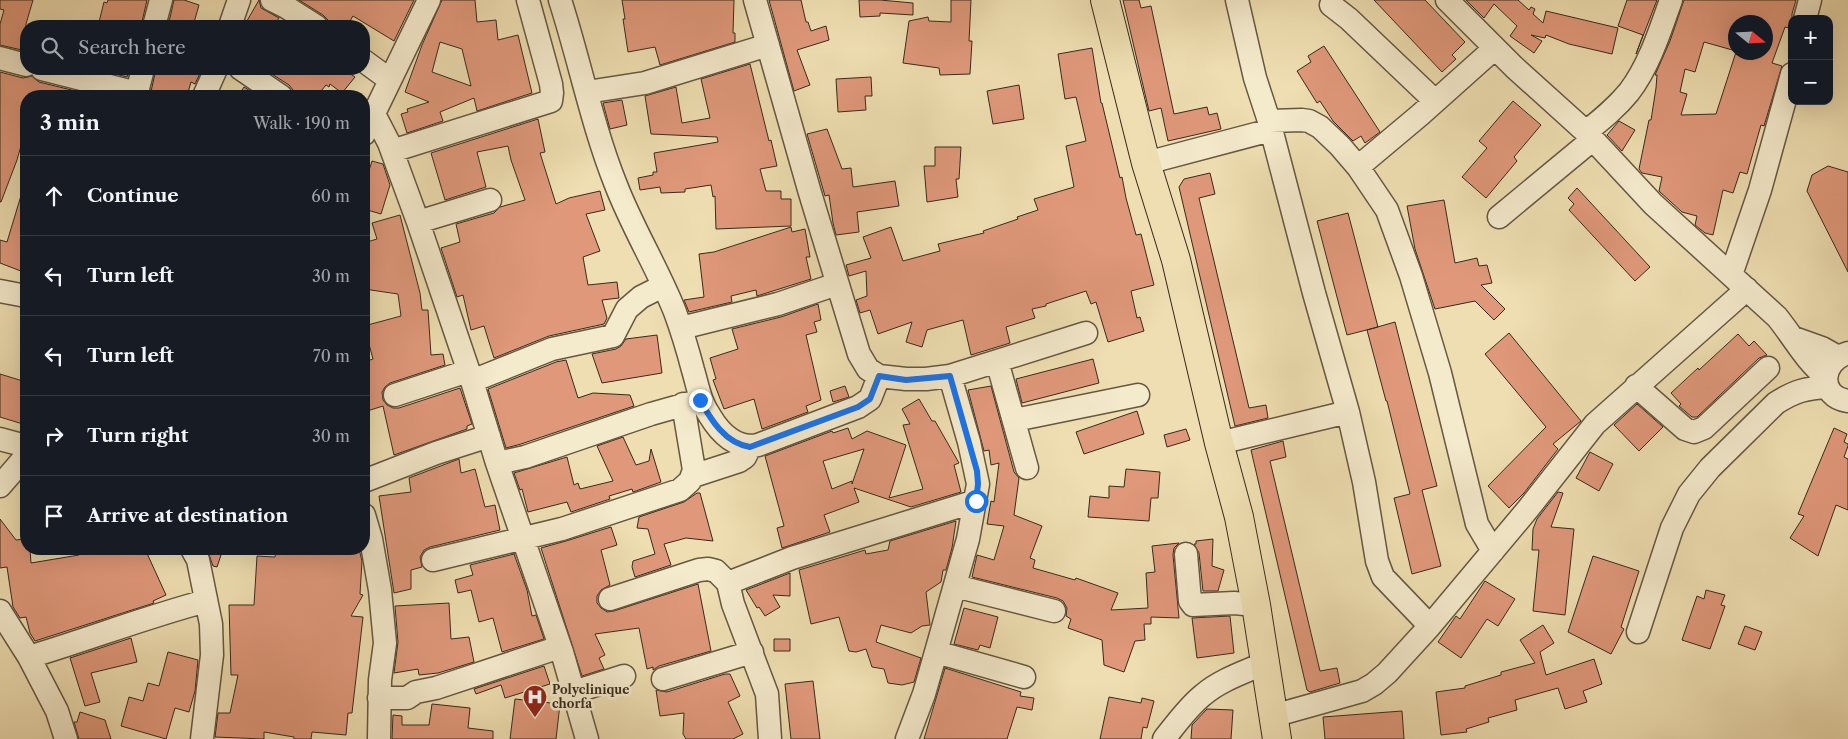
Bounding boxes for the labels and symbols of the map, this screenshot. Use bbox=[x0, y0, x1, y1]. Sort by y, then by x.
north arrow bbox=[1728, 15, 1773, 60]
route end bbox=[689, 389, 712, 412]
route start bbox=[965, 490, 988, 513]
place label: Polyclinique chorfa bbox=[552, 682, 629, 711]
hospital icon: Polyclinique chorfa bbox=[522, 684, 548, 718]

